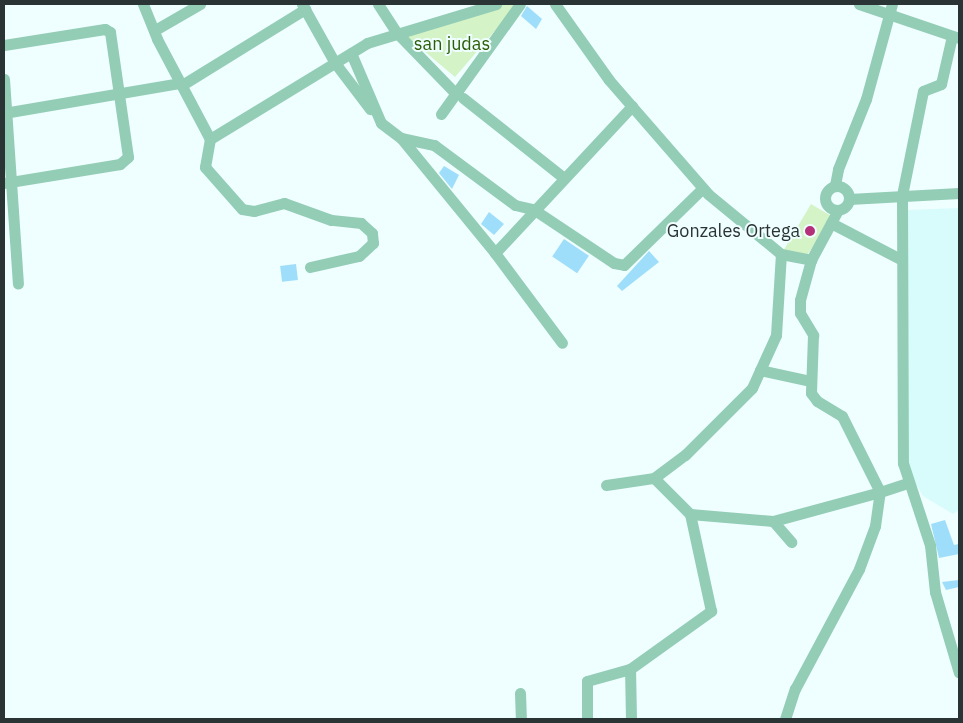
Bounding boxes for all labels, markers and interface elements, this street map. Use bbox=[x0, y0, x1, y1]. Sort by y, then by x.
park label: san judas bbox=[414, 33, 490, 55]
place label: Gonzales Ortega bbox=[667, 220, 800, 242]
marker: Gonzales Ortega bbox=[804, 225, 816, 237]

